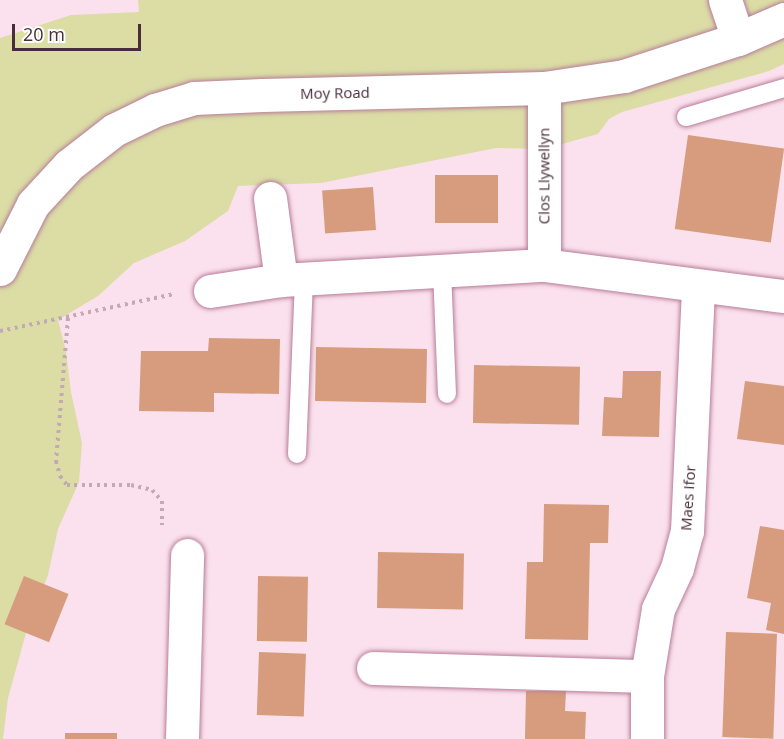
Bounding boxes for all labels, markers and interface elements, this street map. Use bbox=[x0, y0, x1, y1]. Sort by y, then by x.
scale bar bbox=[15, 12, 144, 50]
text: 20 m bbox=[23, 22, 65, 46]
street label: Moy Road bbox=[300, 83, 370, 103]
street label: Clos Llywellyn bbox=[535, 128, 553, 224]
street label: Maes Ifor bbox=[677, 465, 699, 531]

